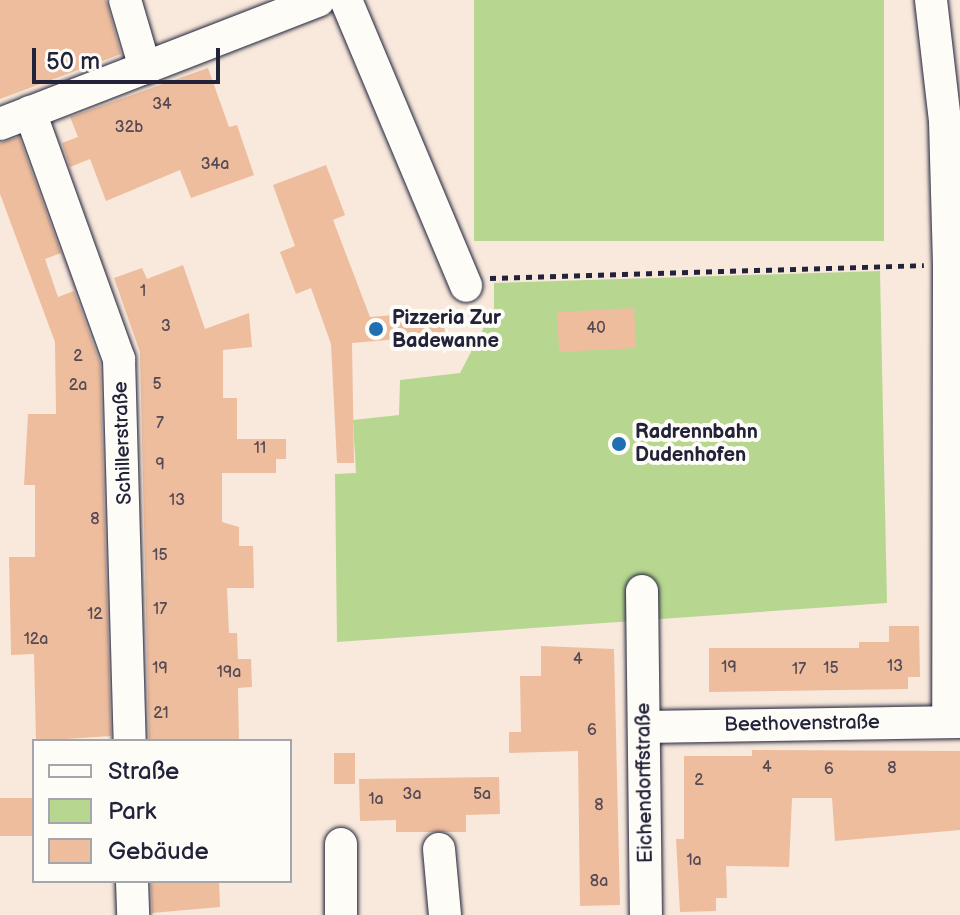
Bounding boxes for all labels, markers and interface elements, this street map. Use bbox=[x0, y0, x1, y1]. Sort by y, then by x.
scale bar bbox=[36, 32, 224, 82]
text: 50 m bbox=[46, 47, 100, 76]
house number: 34 bbox=[152, 95, 172, 115]
house number: 32b bbox=[115, 118, 143, 138]
house number: 34a bbox=[201, 155, 229, 175]
house number: 1 bbox=[140, 282, 146, 302]
place label: Pizzeria Zur Badewanne bbox=[392, 306, 501, 353]
house number: 3 bbox=[161, 317, 171, 337]
house number: 40 bbox=[586, 319, 606, 339]
marker: Pizzeria Zur Badewanne bbox=[367, 320, 385, 338]
house number: 2 bbox=[73, 347, 83, 367]
house number: 5 bbox=[152, 375, 162, 395]
house number: 2a bbox=[69, 376, 87, 396]
street label: Schillerstraße bbox=[109, 381, 137, 505]
house number: 7 bbox=[156, 414, 164, 434]
place label: Radrennbahn Dudenhofen bbox=[635, 420, 758, 467]
marker: Radrennbahn Dudenhofen bbox=[610, 435, 628, 453]
house number: 11 bbox=[254, 439, 266, 459]
house number: 9 bbox=[155, 455, 165, 475]
house number: 13 bbox=[169, 491, 185, 511]
house number: 8 bbox=[90, 510, 100, 530]
house number: 15 bbox=[152, 546, 168, 566]
house number: 17 bbox=[153, 600, 167, 620]
house number: 12 bbox=[87, 605, 103, 625]
house number: 12a bbox=[24, 630, 48, 650]
house number: 4 bbox=[573, 650, 583, 670]
house number: 13 bbox=[887, 657, 903, 677]
house number: 19 bbox=[721, 658, 737, 678]
house number: 19 bbox=[152, 659, 168, 679]
house number: 15 bbox=[823, 659, 839, 679]
house number: 17 bbox=[792, 660, 806, 680]
house number: 19a bbox=[217, 663, 241, 683]
street label: Eichendorffstraße bbox=[632, 703, 658, 863]
house number: 21 bbox=[153, 704, 169, 724]
street label: Beethovenstraße bbox=[724, 711, 880, 737]
house number: 6 bbox=[587, 721, 597, 741]
legend bbox=[32, 739, 292, 883]
text: Straße bbox=[108, 757, 179, 786]
house number: 4 bbox=[762, 758, 772, 778]
house number: 8 bbox=[887, 759, 897, 779]
house number: 6 bbox=[824, 760, 834, 780]
house number: 2 bbox=[694, 771, 704, 791]
house number: 3a bbox=[403, 785, 421, 805]
house number: 5a bbox=[473, 785, 491, 805]
house number: 1a bbox=[368, 790, 384, 810]
house number: 8 bbox=[594, 796, 604, 816]
text: Park bbox=[108, 797, 156, 826]
text: Gebäude bbox=[108, 837, 209, 866]
house number: 1a bbox=[686, 851, 702, 871]
house number: 8a bbox=[590, 872, 608, 892]

